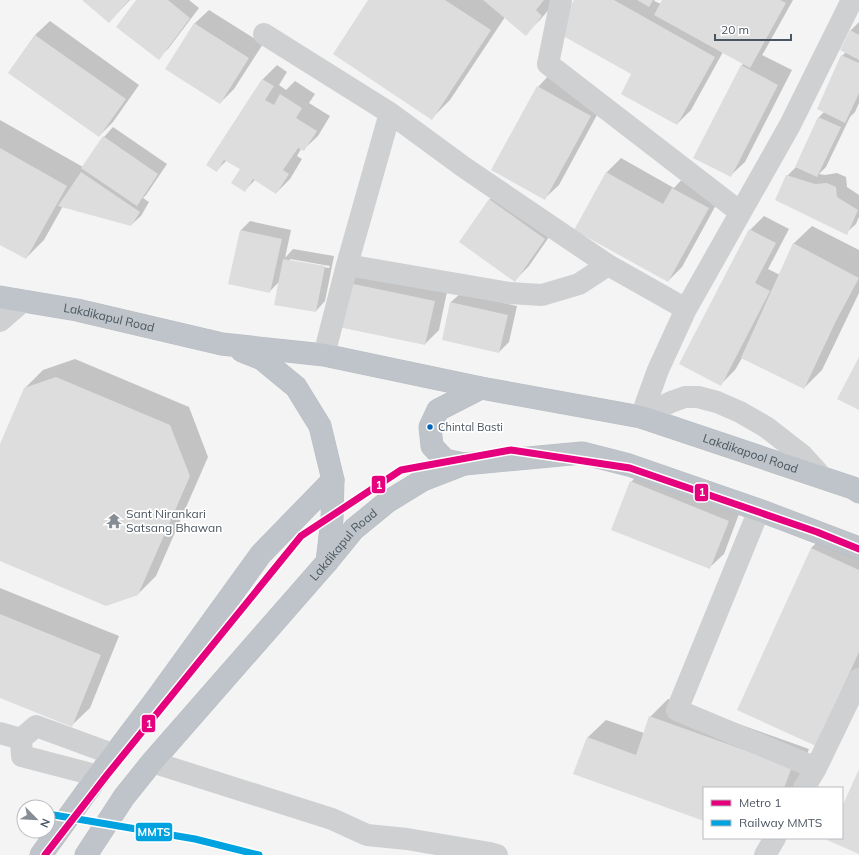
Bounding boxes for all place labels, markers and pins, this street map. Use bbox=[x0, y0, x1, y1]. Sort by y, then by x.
place label: Chintal Basti bbox=[438, 420, 503, 434]
marker: Chintal Basti bbox=[425, 422, 435, 432]
place label: Sant Nirankari Satsang Bhawan bbox=[126, 506, 222, 535]
temple icon: Sant Nirankari Satsang Bhawan bbox=[105, 512, 123, 530]

